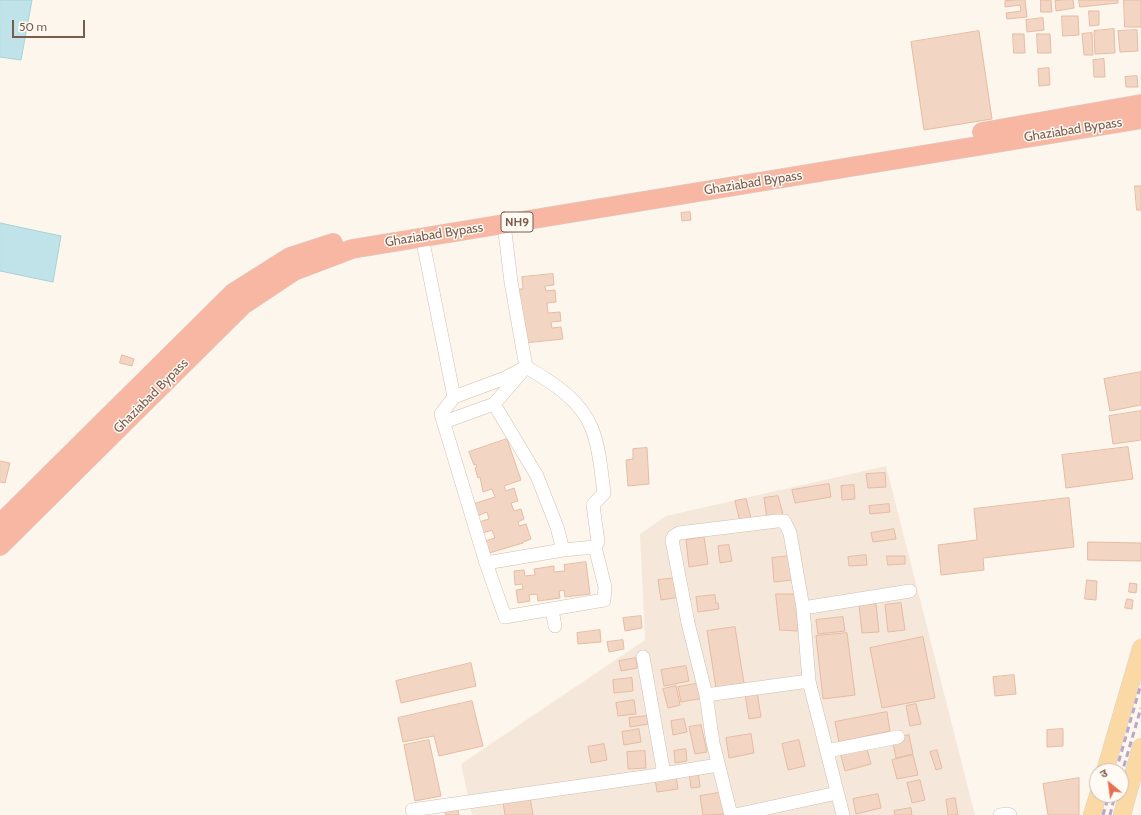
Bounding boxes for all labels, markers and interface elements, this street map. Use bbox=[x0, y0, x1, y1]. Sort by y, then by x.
scale bar bbox=[14, 12, 87, 38]
text: 50 m bbox=[19, 19, 47, 34]
street label: Ghaziabad Bypass bbox=[1023, 115, 1123, 145]
street label: Ghaziabad Bypass bbox=[703, 168, 803, 198]
road number: NH9 bbox=[501, 212, 533, 232]
street label: Ghaziabad Bypass bbox=[384, 220, 484, 250]
street label: Ghaziabad Bypass bbox=[110, 355, 192, 437]
north arrow bbox=[1089, 763, 1129, 803]
text: उ bbox=[1097, 766, 1110, 781]

